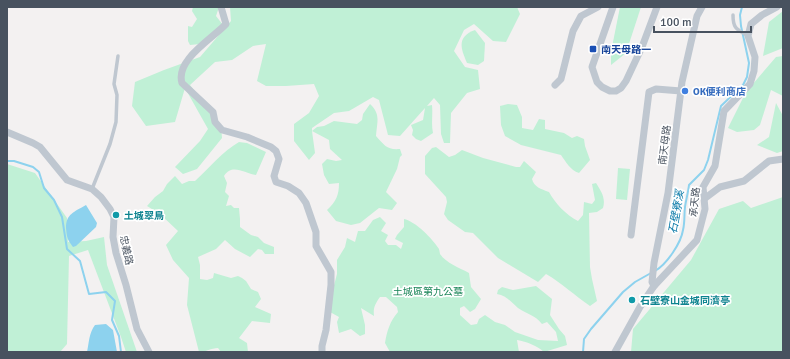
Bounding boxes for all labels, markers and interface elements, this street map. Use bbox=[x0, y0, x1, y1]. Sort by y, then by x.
scale bar bbox=[654, 8, 751, 34]
text: 100 m bbox=[660, 15, 692, 30]
marker: 南天母路一 bbox=[588, 44, 598, 54]
place label: 南天母路一 bbox=[601, 44, 651, 56]
marker: OK便利商店 bbox=[680, 86, 690, 96]
place label: OK便利商店 bbox=[693, 86, 746, 98]
street label: 南天母路 bbox=[657, 125, 673, 166]
water label: 石壁寮溪 bbox=[666, 187, 687, 235]
street label: 承天路 bbox=[687, 187, 703, 218]
marker: 土城翠鳥 bbox=[111, 210, 121, 220]
place label: 土城翠鳥 bbox=[124, 210, 164, 222]
street label: 忠義路 bbox=[117, 234, 135, 266]
park label: 土城區第九公墓 bbox=[393, 286, 463, 298]
marker: 石壁寮山金城同濟亭 bbox=[627, 295, 637, 305]
place label: 石壁寮山金城同濟亭 bbox=[640, 295, 730, 307]

